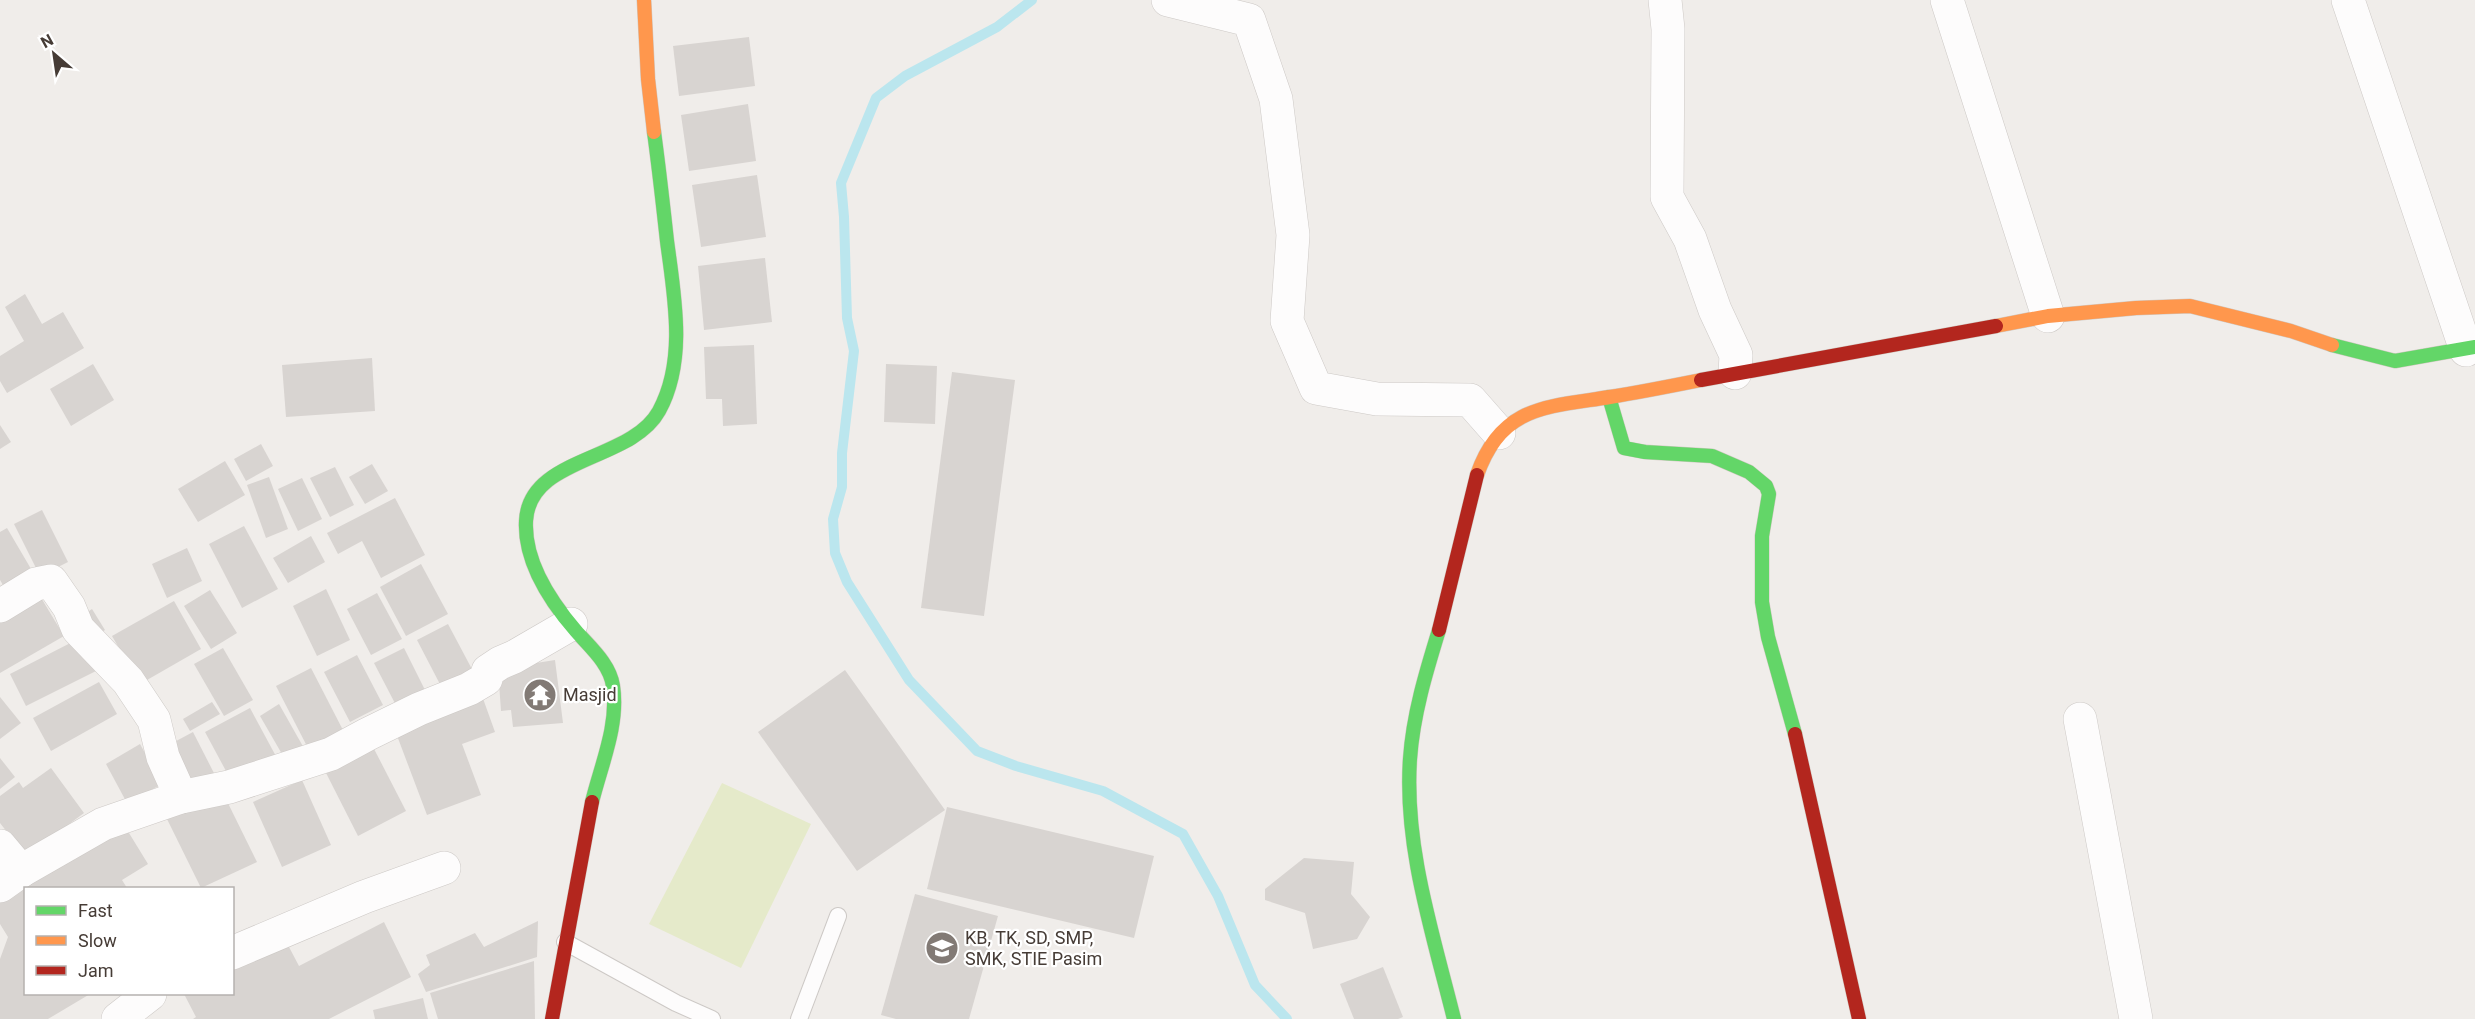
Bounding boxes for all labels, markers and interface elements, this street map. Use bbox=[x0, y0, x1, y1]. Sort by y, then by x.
north arrow bbox=[24, 24, 84, 84]
text: N bbox=[37, 30, 57, 52]
temple icon: Masjid bbox=[522, 677, 558, 713]
place label: Masjid bbox=[563, 684, 617, 705]
legend bbox=[24, 887, 234, 995]
text: Fast bbox=[78, 900, 113, 921]
place label: KB, TK, SD, SMP, SMK, STIE Pasim bbox=[965, 927, 1102, 969]
text: Slow bbox=[78, 930, 117, 951]
school or university icon: KB, TK, SD, SMP, SMK, STIE Pasim bbox=[924, 930, 960, 966]
text: Jam bbox=[78, 960, 114, 981]

